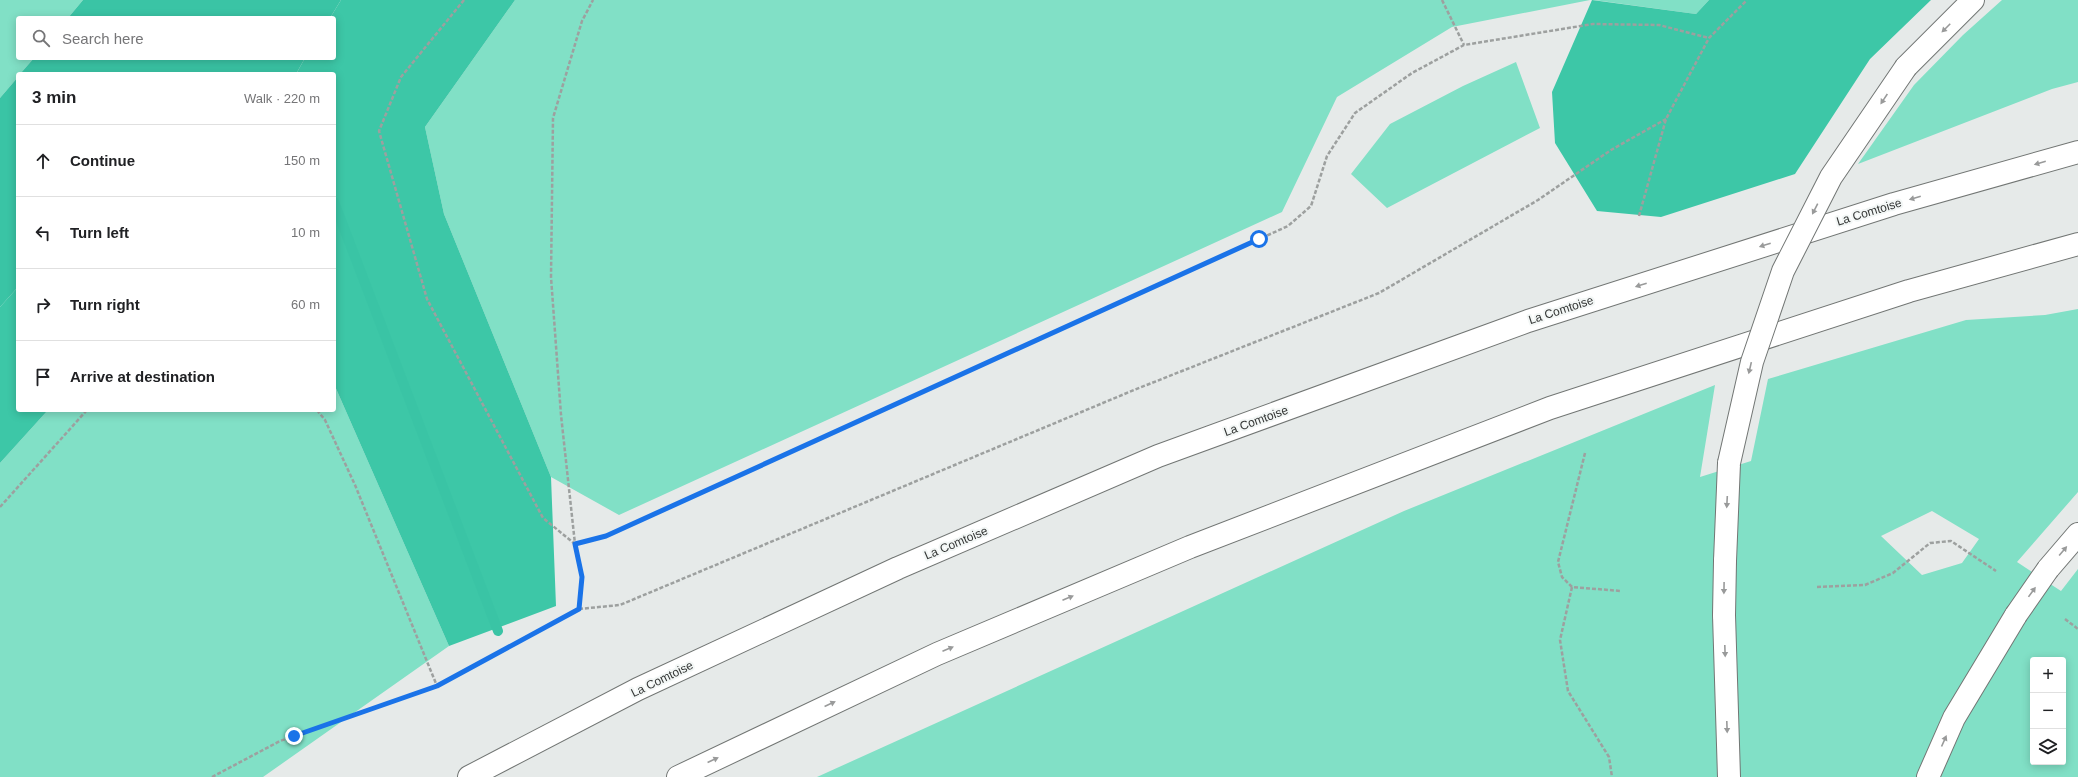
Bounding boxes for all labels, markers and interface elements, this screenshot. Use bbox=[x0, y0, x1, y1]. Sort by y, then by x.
search box bbox=[16, 16, 336, 60]
one-way arrow bbox=[1941, 23, 1951, 33]
icon: search bbox=[30, 27, 52, 49]
text: Search here bbox=[62, 30, 144, 47]
text: 3 min bbox=[32, 88, 76, 107]
text: Walk · 220 m bbox=[244, 91, 320, 106]
one-way arrow bbox=[1880, 94, 1888, 105]
icon: ahead bbox=[32, 150, 54, 172]
text: Continue bbox=[70, 152, 135, 169]
text: 150 m bbox=[284, 153, 320, 168]
one-way arrow bbox=[2034, 160, 2046, 166]
street label: La Comtoise bbox=[1835, 195, 1904, 229]
one-way arrow bbox=[1909, 195, 1921, 201]
one-way arrow bbox=[1811, 203, 1818, 215]
icon: left bbox=[32, 222, 54, 244]
text: Turn left bbox=[70, 224, 129, 241]
text: 10 m bbox=[291, 225, 320, 240]
route start bbox=[1250, 230, 1268, 248]
one-way arrow bbox=[1758, 242, 1770, 248]
one-way arrow bbox=[1634, 282, 1646, 288]
street label: La Comtoise bbox=[1527, 293, 1596, 327]
icon: right bbox=[32, 294, 54, 316]
text: Turn right bbox=[70, 296, 140, 313]
text: 60 m bbox=[291, 297, 320, 312]
one-way arrow bbox=[1747, 362, 1753, 374]
icon: arrive bbox=[32, 366, 54, 388]
text: Arrive at destination bbox=[70, 368, 215, 385]
street label: La Comtoise bbox=[1222, 403, 1290, 439]
one-way arrow bbox=[1724, 496, 1731, 508]
street label: La Comtoise bbox=[922, 523, 990, 563]
one-way arrow bbox=[2059, 546, 2068, 557]
one-way arrow bbox=[1721, 582, 1727, 595]
one-way arrow bbox=[2028, 586, 2036, 597]
one-way arrow bbox=[1062, 595, 1074, 601]
one-way arrow bbox=[1722, 645, 1728, 658]
one-way arrow bbox=[942, 646, 954, 652]
map controls bbox=[2030, 657, 2066, 765]
button: + bbox=[2030, 657, 2066, 693]
street label: La Comtoise bbox=[629, 658, 696, 700]
button: − bbox=[2030, 693, 2066, 729]
one-way arrow bbox=[825, 701, 836, 707]
one-way arrow bbox=[1724, 721, 1730, 734]
route end bbox=[285, 727, 303, 745]
button: layers bbox=[2030, 729, 2066, 765]
one-way arrow bbox=[1941, 736, 1947, 747]
one-way arrow bbox=[707, 757, 719, 763]

